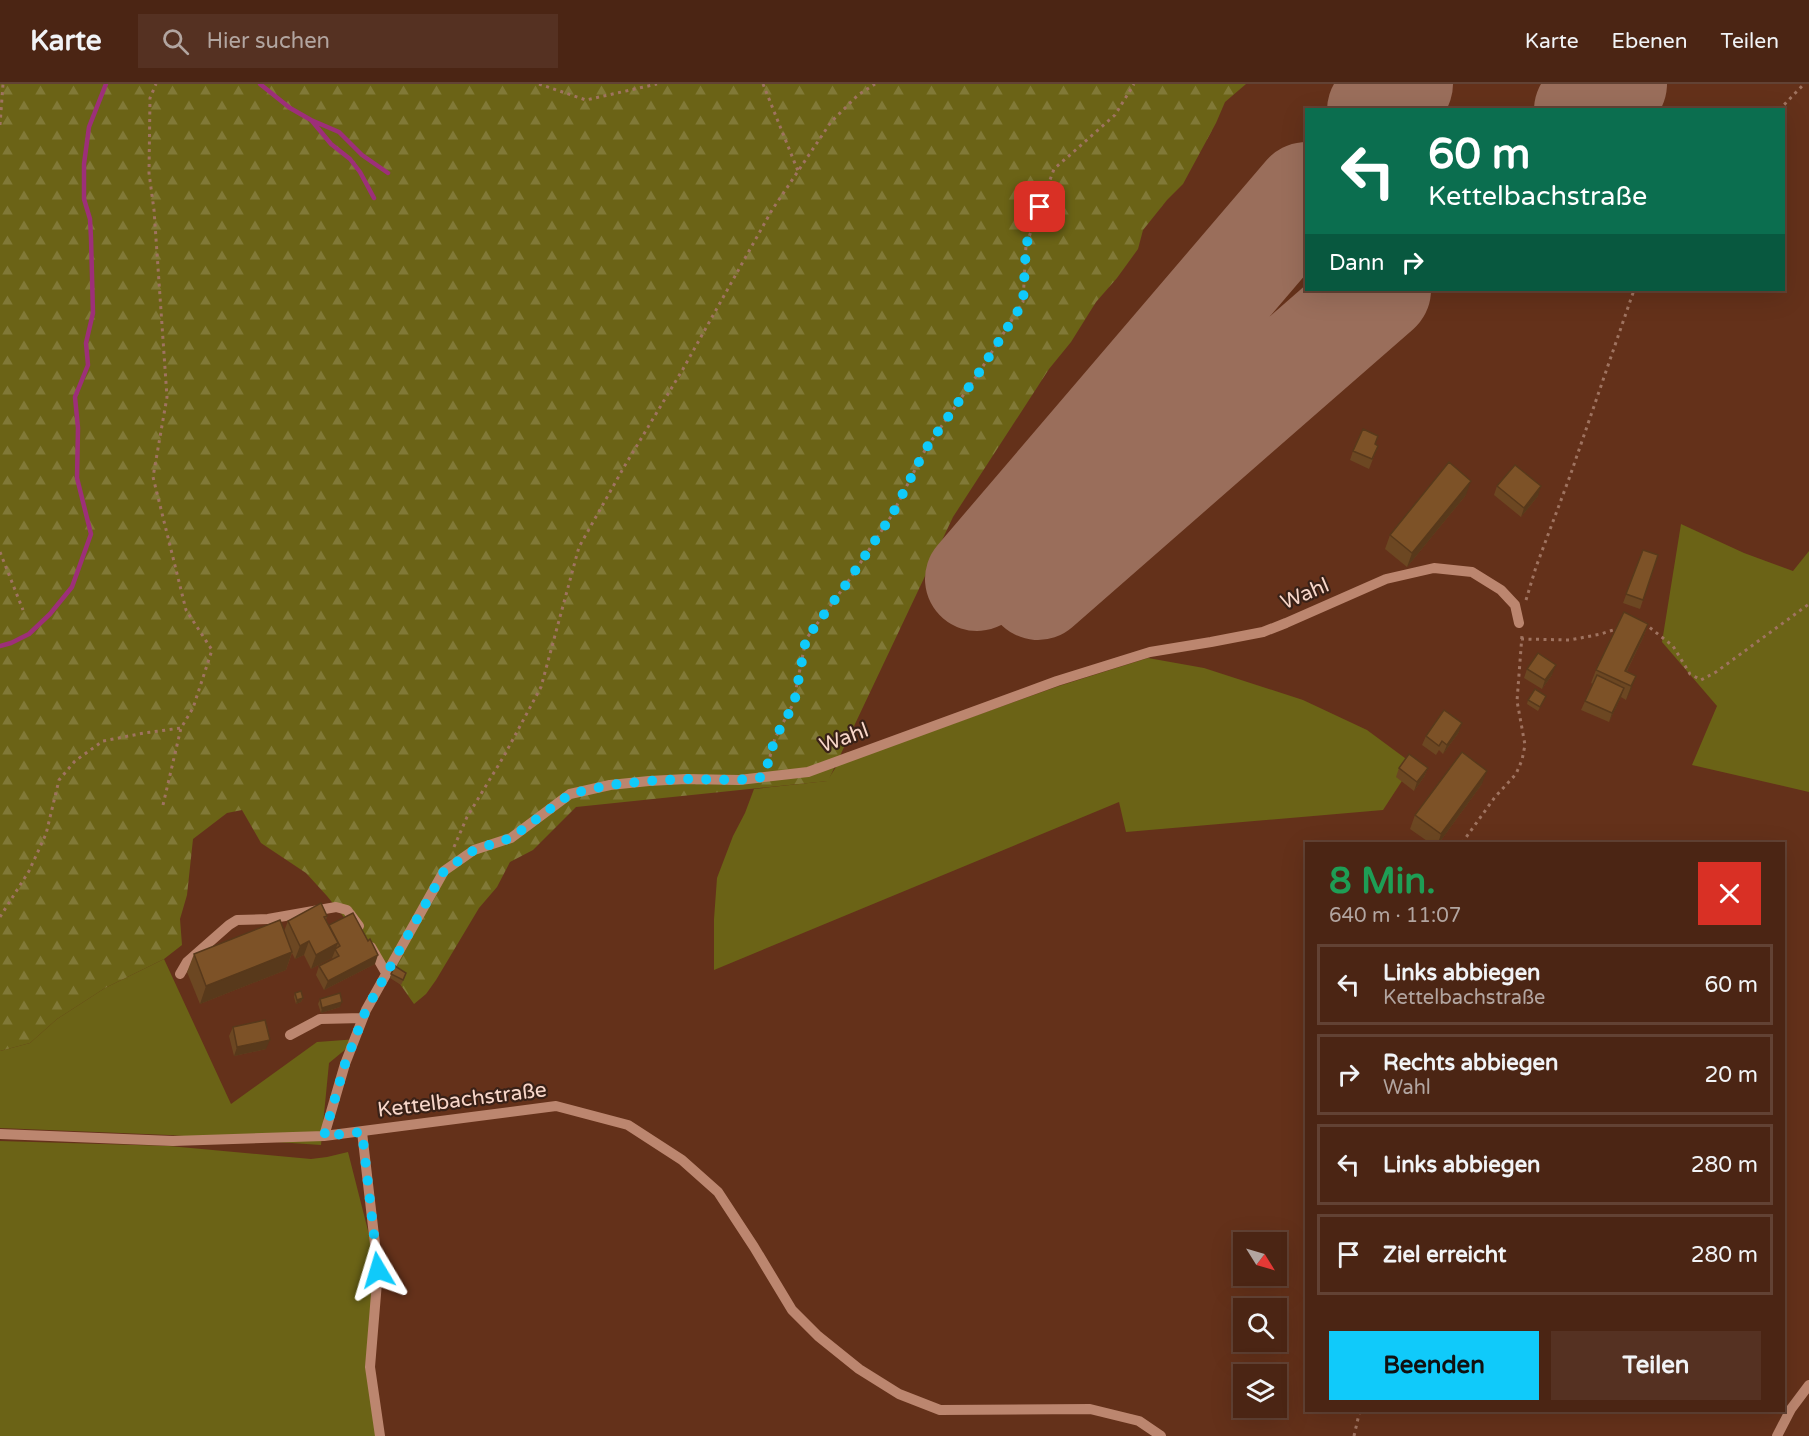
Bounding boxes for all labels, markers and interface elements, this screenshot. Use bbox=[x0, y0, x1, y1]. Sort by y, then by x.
search box bbox=[138, 14, 558, 68]
text: Karte bbox=[30, 24, 102, 58]
icon: search bbox=[159, 25, 192, 58]
text: Hier suchen bbox=[207, 28, 330, 54]
text: Karte bbox=[1525, 29, 1579, 54]
text: Ebenen bbox=[1612, 29, 1688, 54]
text: Teilen bbox=[1721, 29, 1779, 54]
text: 60 m bbox=[1428, 129, 1530, 180]
icon: left bbox=[1329, 132, 1407, 210]
text: Kettelbachstraße bbox=[1428, 180, 1647, 213]
pin bbox=[1014, 181, 1065, 232]
icon: arrive bbox=[1023, 190, 1056, 223]
icon: right bbox=[1396, 246, 1429, 279]
text: Dann bbox=[1329, 250, 1384, 276]
street label: Wahl bbox=[1277, 573, 1333, 615]
street label: Wahl bbox=[816, 718, 872, 758]
text: 8 Min. bbox=[1329, 860, 1436, 903]
button: close bbox=[1698, 862, 1761, 925]
text: 640 m · 11:07 bbox=[1329, 904, 1461, 928]
text: Links abbiegen bbox=[1383, 960, 1541, 986]
icon: left bbox=[1332, 968, 1365, 1001]
text: 60 m bbox=[1704, 972, 1758, 998]
text: Kettelbachstraße bbox=[1383, 986, 1545, 1010]
text: Rechts abbiegen bbox=[1383, 1050, 1558, 1076]
icon: right bbox=[1332, 1058, 1365, 1091]
text: 20 m bbox=[1704, 1062, 1758, 1088]
text: Wahl bbox=[1383, 1076, 1431, 1100]
street label: Kettelbachstraße bbox=[376, 1077, 548, 1123]
icon: left bbox=[1332, 1148, 1365, 1181]
text: Links abbiegen bbox=[1383, 1152, 1541, 1178]
text: 280 m bbox=[1691, 1152, 1758, 1178]
north arrow bbox=[1233, 1232, 1287, 1286]
map controls bbox=[1233, 1232, 1287, 1418]
position arrow bbox=[346, 1238, 410, 1302]
icon: arrive bbox=[1332, 1238, 1365, 1271]
text: Ziel erreicht bbox=[1383, 1242, 1506, 1268]
text: 280 m bbox=[1691, 1242, 1758, 1268]
button: search bbox=[1233, 1298, 1287, 1352]
button: Beenden bbox=[1329, 1331, 1539, 1400]
button: Teilen bbox=[1551, 1331, 1761, 1400]
button: layers bbox=[1233, 1364, 1287, 1418]

